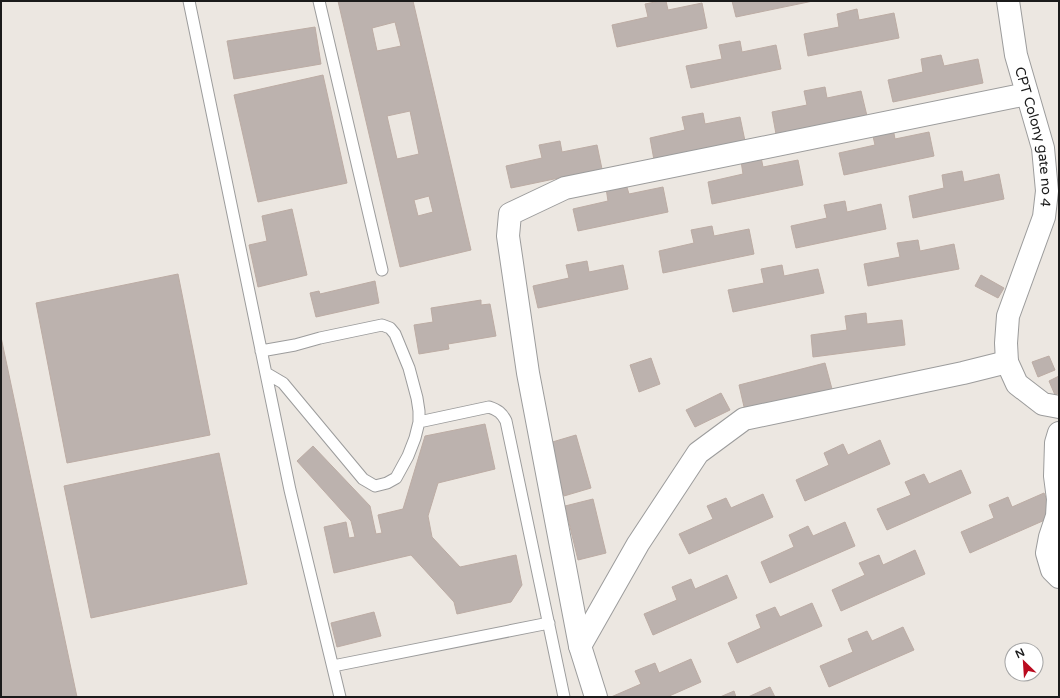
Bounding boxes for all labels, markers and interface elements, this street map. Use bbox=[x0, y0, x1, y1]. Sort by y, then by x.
street label: CPT Colony gate no 4 bbox=[1011, 65, 1055, 208]
north arrow bbox=[1004, 642, 1044, 682]
text: N bbox=[1013, 646, 1027, 661]

